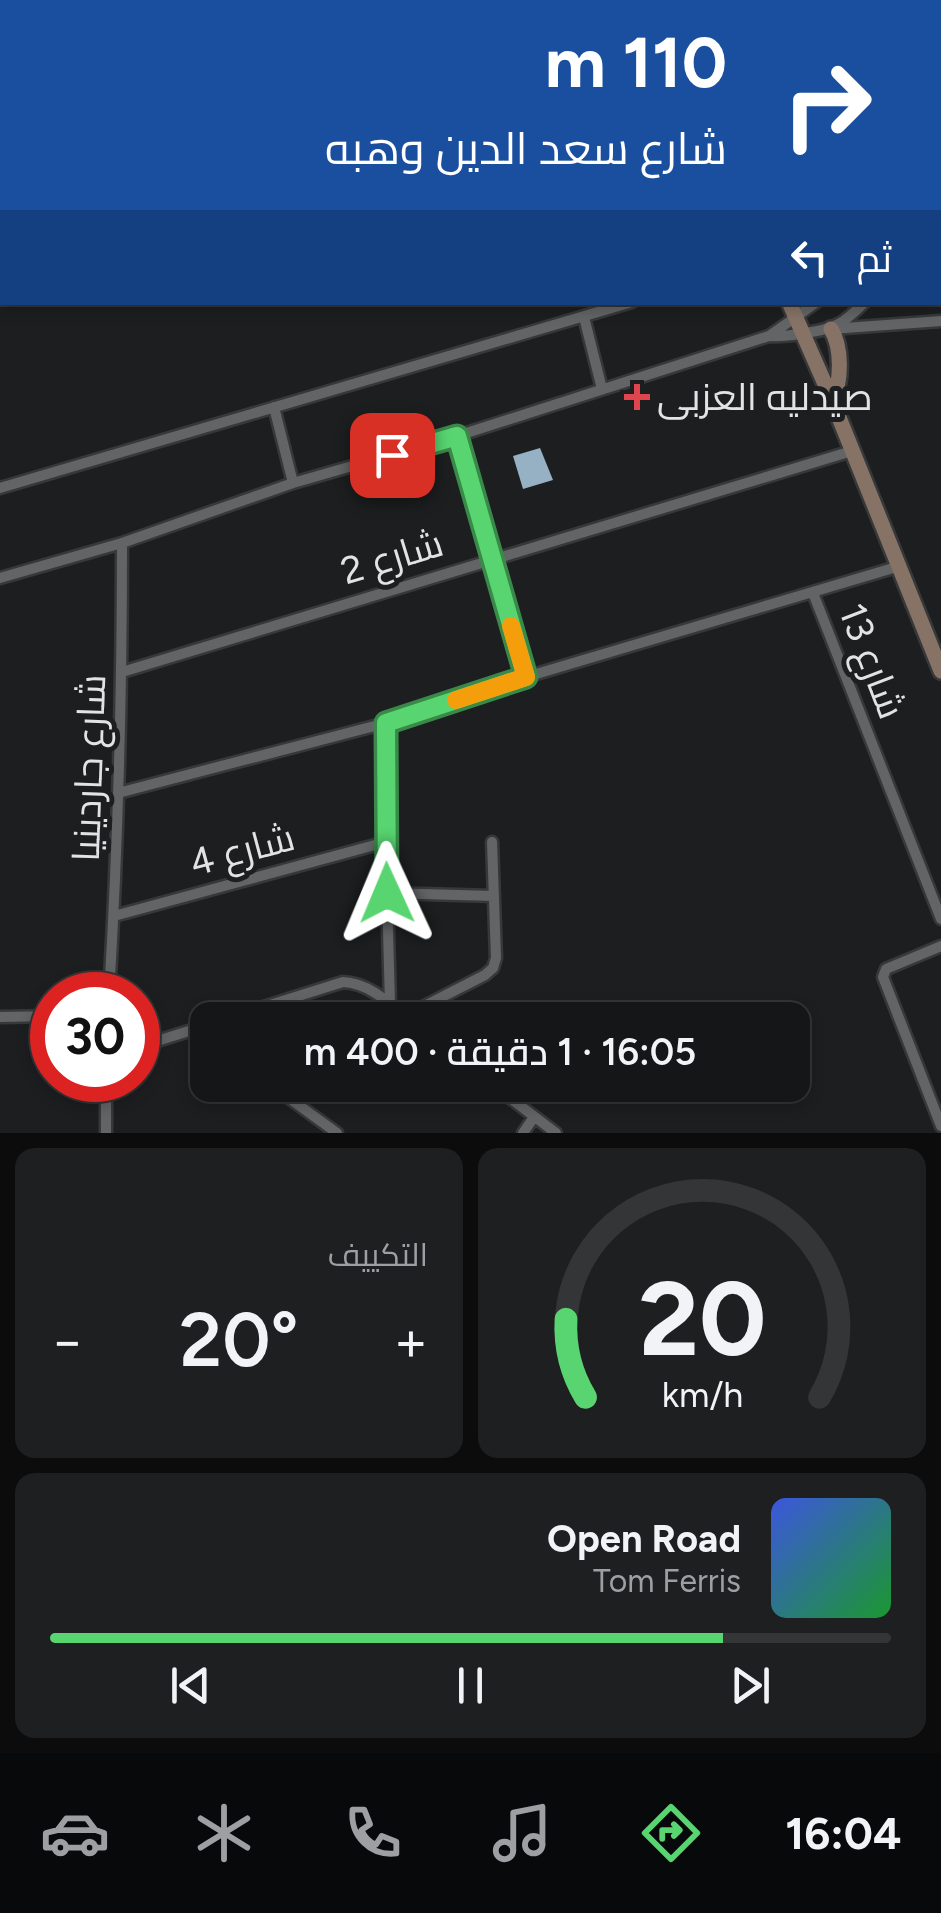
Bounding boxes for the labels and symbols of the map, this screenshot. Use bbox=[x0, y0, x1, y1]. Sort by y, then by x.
place label: صيدليه العزبى bbox=[657, 374, 873, 420]
marker: صيدليه العزبى bbox=[626, 386, 648, 408]
pin bbox=[350, 413, 435, 498]
street label: شارع 2 bbox=[335, 520, 449, 596]
street label: شارع 13 bbox=[827, 597, 915, 726]
street label: شارع جاردينيا bbox=[63, 674, 117, 862]
street label: شارع 4 bbox=[185, 814, 300, 888]
position arrow bbox=[335, 841, 439, 945]
speed limit sign: 30 bbox=[30, 972, 160, 1102]

